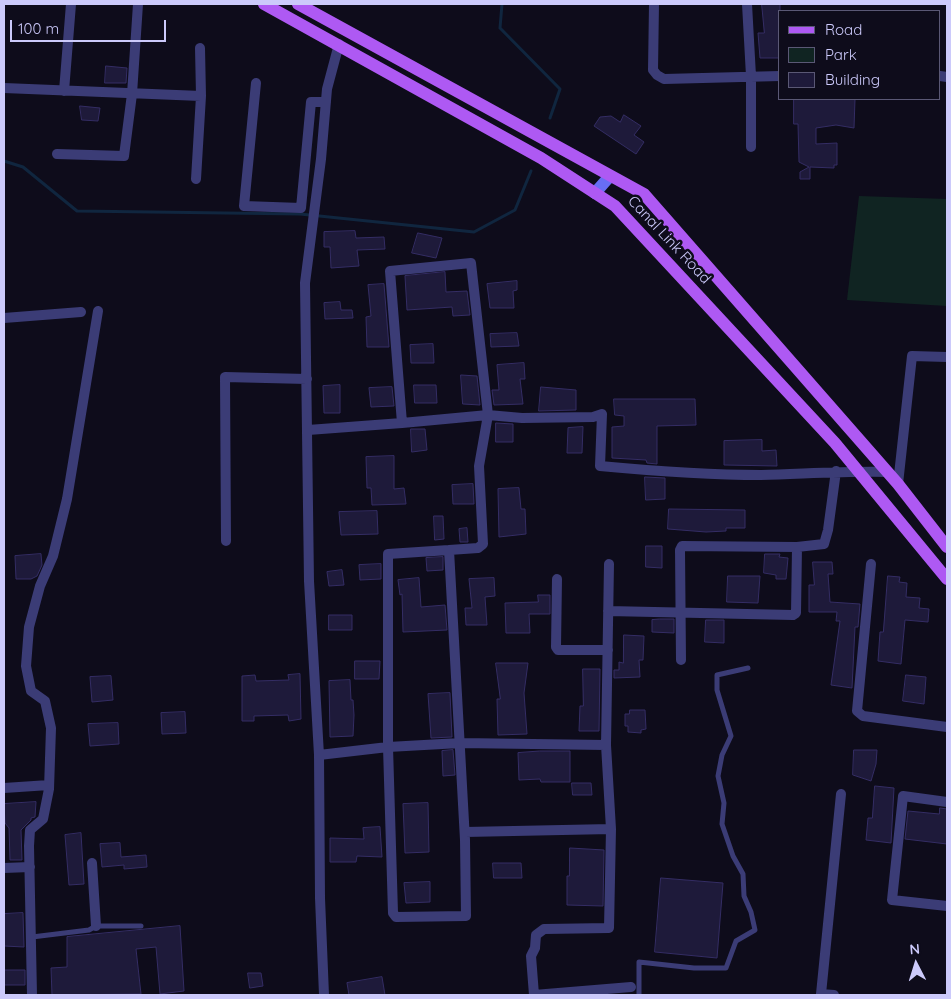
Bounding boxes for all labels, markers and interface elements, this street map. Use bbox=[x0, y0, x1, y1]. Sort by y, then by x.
scale bar bbox=[12, 10, 169, 42]
legend bbox=[778, 10, 941, 100]
text: 100 m bbox=[18, 19, 59, 38]
text: Road bbox=[825, 20, 862, 39]
text: Park bbox=[825, 45, 857, 64]
text: Building bbox=[825, 70, 880, 89]
street label: Canal Link Road bbox=[624, 192, 714, 288]
north arrow bbox=[891, 939, 941, 989]
text: N bbox=[909, 940, 921, 958]

